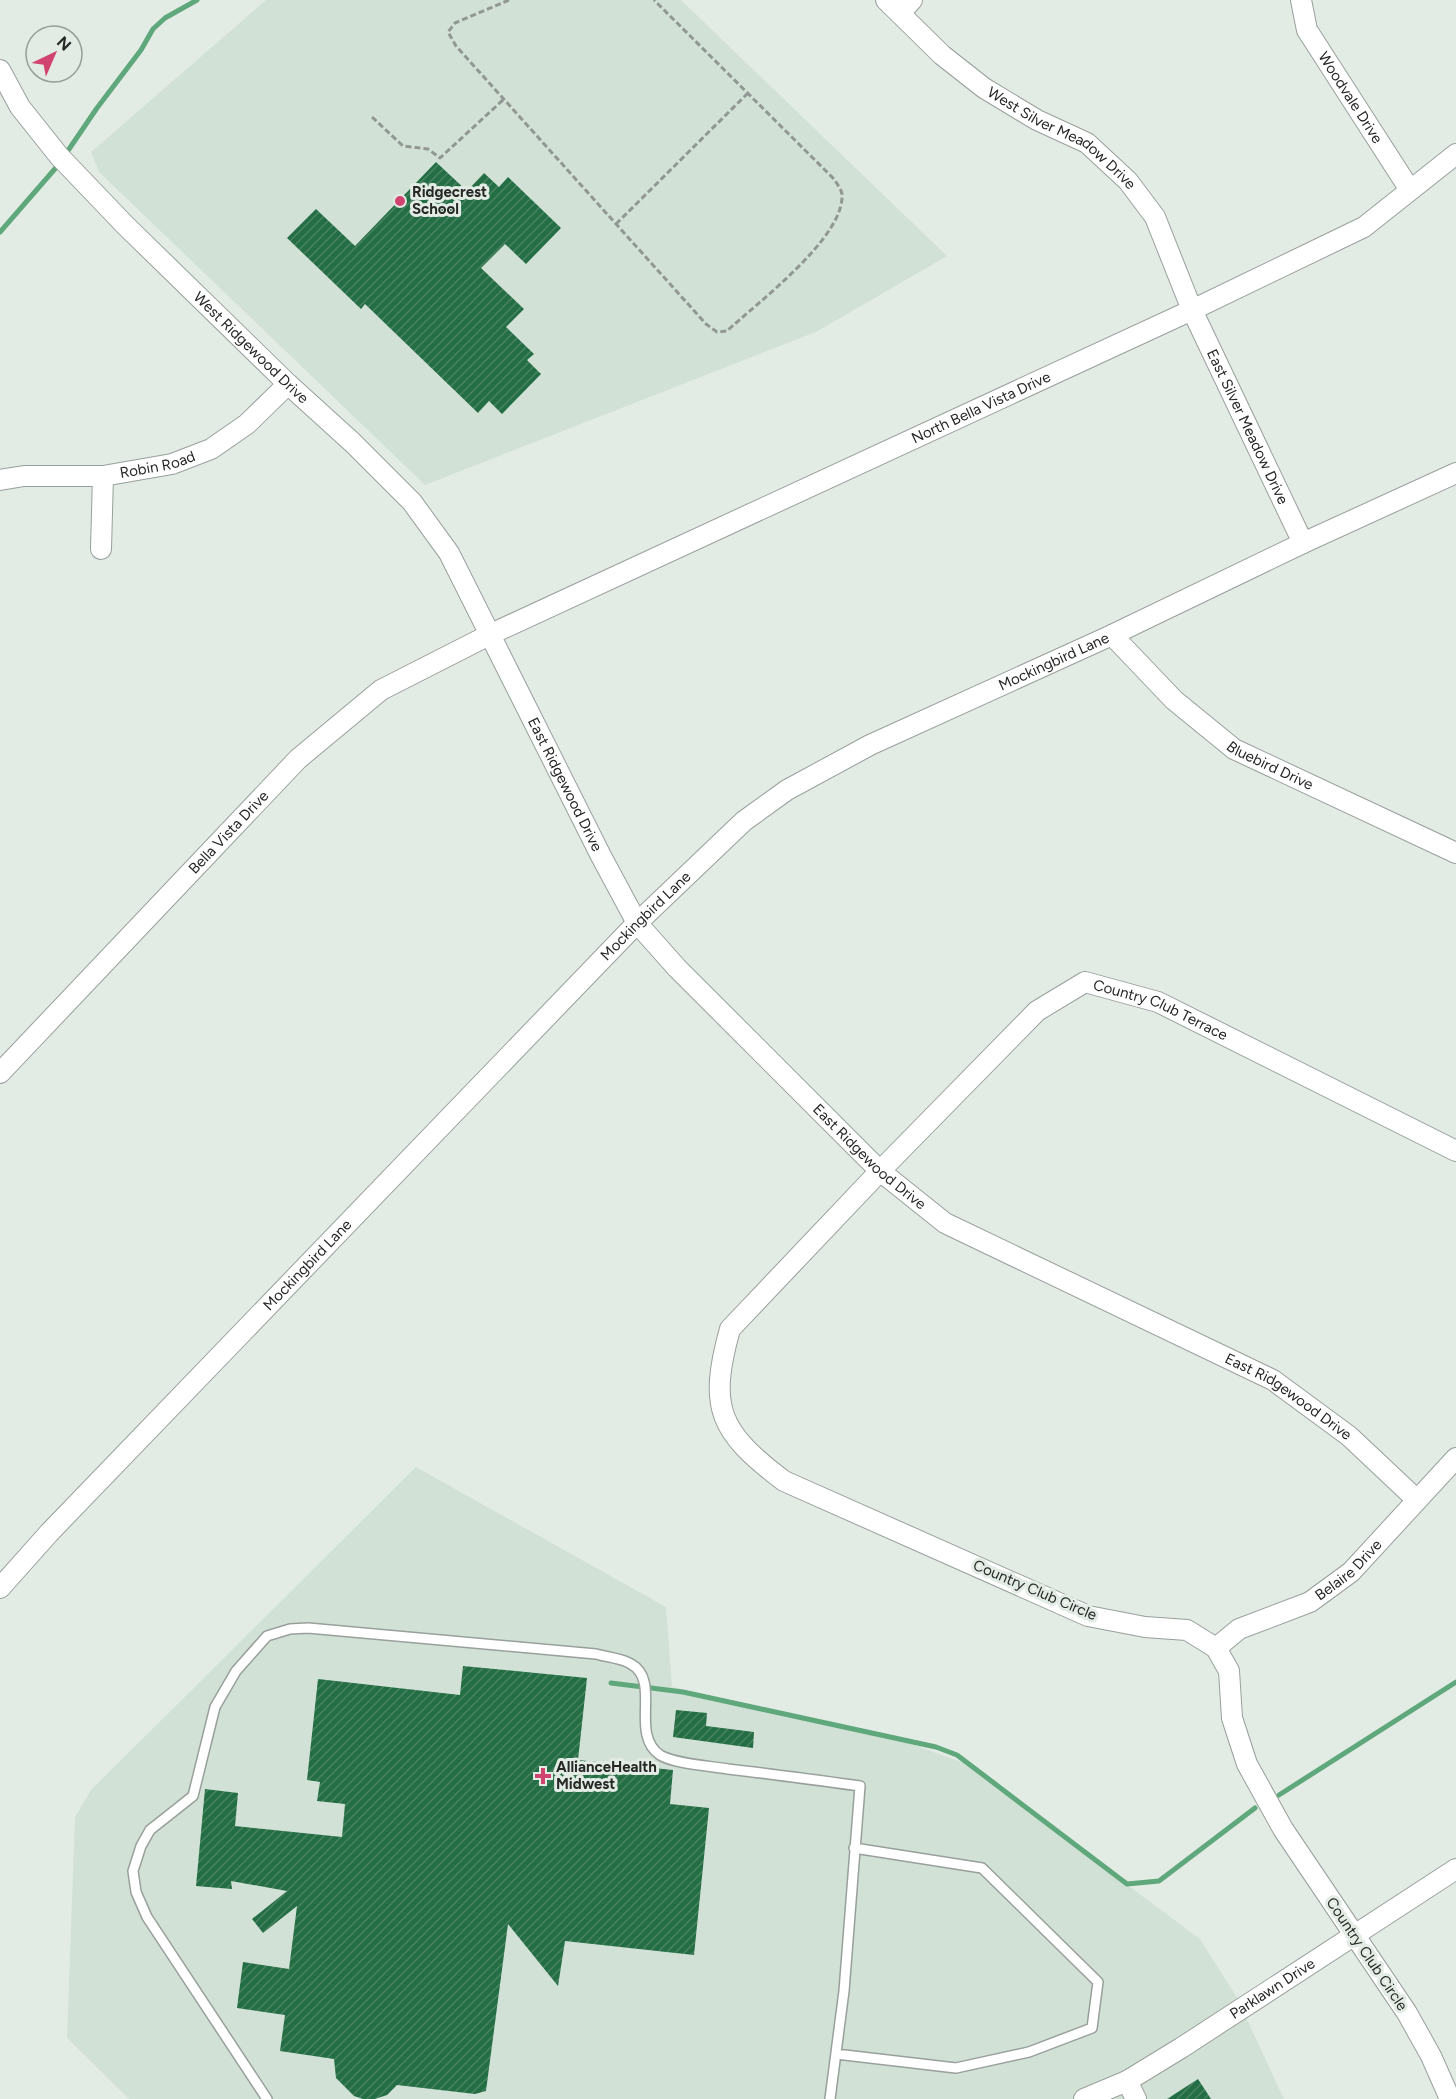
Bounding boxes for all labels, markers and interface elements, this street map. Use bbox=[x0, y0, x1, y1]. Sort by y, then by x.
north arrow bbox=[24, 24, 84, 84]
text: N bbox=[53, 32, 75, 55]
street label: Woodvale Drive bbox=[1314, 48, 1387, 147]
street label: West Silver Meadow Drive bbox=[984, 83, 1140, 193]
place label: Ridgecrest School bbox=[412, 183, 487, 218]
marker: Ridgecrest School bbox=[393, 194, 407, 208]
street label: West Ridgewood Drive bbox=[190, 288, 312, 407]
street label: East Silver Meadow Drive bbox=[1203, 346, 1292, 507]
street label: North Bella Vista Drive bbox=[909, 368, 1053, 447]
street label: Robin Road bbox=[118, 447, 198, 482]
street label: Mockingbird Lane bbox=[996, 629, 1112, 694]
street label: East Ridgewood Drive bbox=[524, 714, 606, 854]
street label: Bluebird Drive bbox=[1223, 738, 1316, 794]
street label: Bella Vista Drive bbox=[185, 787, 272, 878]
street label: Mockingbird Lane bbox=[597, 868, 694, 964]
street label: Country Club Terrace bbox=[1091, 976, 1231, 1044]
street label: East Ridgewood Drive bbox=[809, 1100, 930, 1213]
street label: Mockingbird Lane bbox=[259, 1216, 355, 1314]
street label: East Ridgewood Drive bbox=[1222, 1349, 1355, 1444]
street label: Belaire Drive bbox=[1311, 1536, 1386, 1604]
street label: Country Club Circle bbox=[970, 1556, 1100, 1624]
place label: AllianceHealth Midwest bbox=[556, 1758, 657, 1793]
marker: AllianceHealth Midwest bbox=[534, 1767, 552, 1785]
street label: Country Club Circle bbox=[1322, 1894, 1412, 2014]
street label: Parklawn Drive bbox=[1226, 1954, 1318, 2023]

